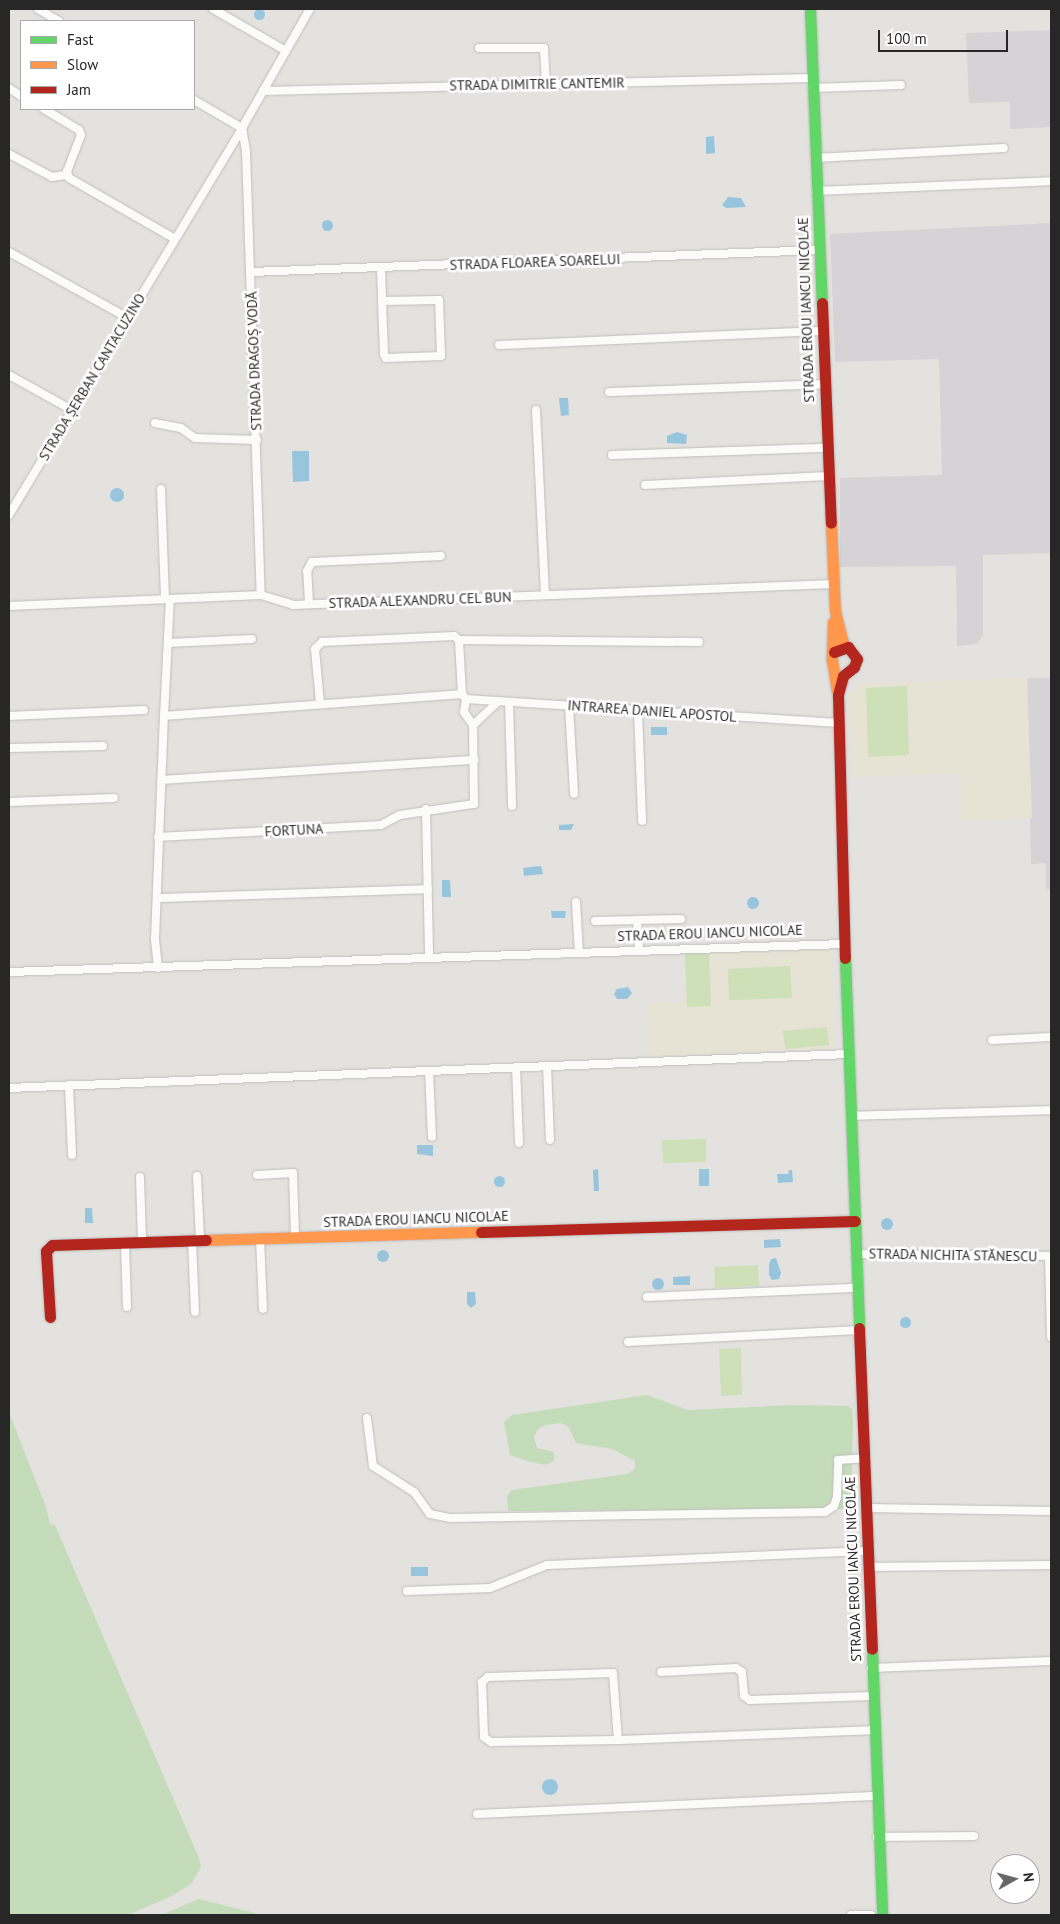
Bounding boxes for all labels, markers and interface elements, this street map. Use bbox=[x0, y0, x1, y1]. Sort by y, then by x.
legend bbox=[20, 20, 195, 110]
scale bar bbox=[880, 20, 1010, 52]
text: 100 m bbox=[886, 29, 927, 48]
text: Fast bbox=[67, 30, 94, 49]
text: Slow bbox=[67, 55, 98, 74]
street label: STRADA DIMITRIE CANTEMIR bbox=[449, 74, 625, 94]
text: Jam bbox=[67, 80, 91, 99]
street label: STRADA EROU IANCU NICOLAE bbox=[794, 217, 818, 403]
street label: STRADA FLOAREA SOARELUI bbox=[449, 251, 621, 273]
street label: STRADA ȘERBAN CANTACUZINO bbox=[35, 290, 149, 464]
street label: STRADA DRAGOȘ VODĂ bbox=[243, 290, 265, 432]
street label: STRADA ALEXANDRU CEL BUN bbox=[328, 588, 512, 612]
street label: INTRAREA DANIEL APOSTOL bbox=[566, 697, 738, 725]
street label: FORTUNA bbox=[264, 820, 324, 840]
street label: STRADA EROU IANCU NICOLAE bbox=[617, 921, 803, 945]
street label: STRADA EROU IANCU NICOLAE bbox=[323, 1207, 509, 1231]
street label: STRADA NICHITA STĂNESCU bbox=[868, 1245, 1038, 1265]
street label: STRADA EROU IANCU NICOLAE bbox=[841, 1476, 865, 1662]
north arrow bbox=[990, 1854, 1040, 1904]
text: N bbox=[1019, 1872, 1038, 1883]

